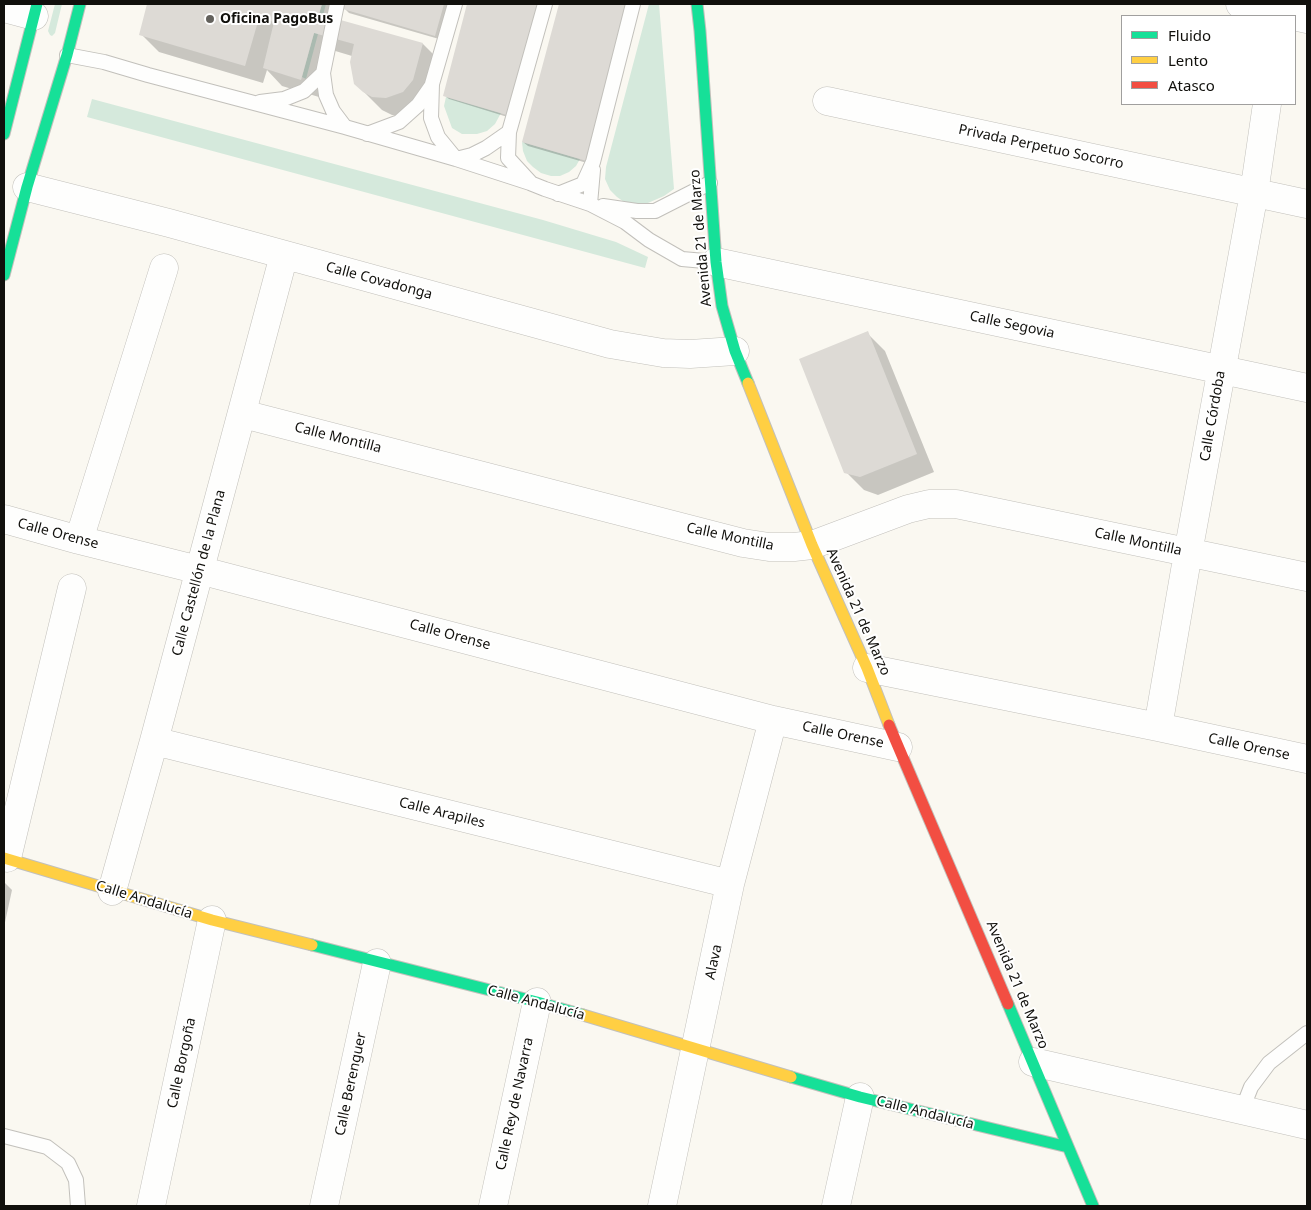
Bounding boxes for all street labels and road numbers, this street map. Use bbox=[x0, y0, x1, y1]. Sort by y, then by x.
street label: Privada Perpetuo Socorro bbox=[957, 121, 1125, 173]
street label: Avenida 21 de Marzo bbox=[687, 169, 715, 307]
street label: Calle Covadonga bbox=[324, 259, 434, 303]
street label: Calle Segovia bbox=[968, 308, 1056, 342]
street label: Calle Córdoba bbox=[1197, 369, 1229, 463]
street label: Calle Montilla bbox=[293, 419, 383, 457]
street label: Calle Castellón de la Plana bbox=[169, 488, 229, 658]
street label: Calle Orense bbox=[16, 515, 100, 553]
street label: Calle Montilla bbox=[685, 520, 775, 554]
street label: Calle Montilla bbox=[1093, 525, 1183, 559]
street label: Avenida 21 de Marzo bbox=[822, 546, 894, 678]
street label: Calle Orense bbox=[408, 616, 492, 654]
street label: Calle Orense bbox=[801, 718, 885, 752]
street label: Calle Orense bbox=[1207, 730, 1291, 764]
street label: Calle Arapiles bbox=[397, 794, 487, 832]
street label: Calle Andalucía bbox=[94, 877, 194, 923]
street label: Avenida 21 de Marzo bbox=[982, 918, 1052, 1052]
street label: Alava bbox=[702, 943, 726, 981]
street label: Calle Andalucía bbox=[486, 982, 586, 1024]
street label: Calle Borgoña bbox=[164, 1016, 200, 1110]
street label: Calle Berenguer bbox=[332, 1031, 370, 1137]
street label: Calle Rey de Navarra bbox=[493, 1036, 537, 1172]
street label: Calle Andalucía bbox=[874, 1093, 976, 1133]

